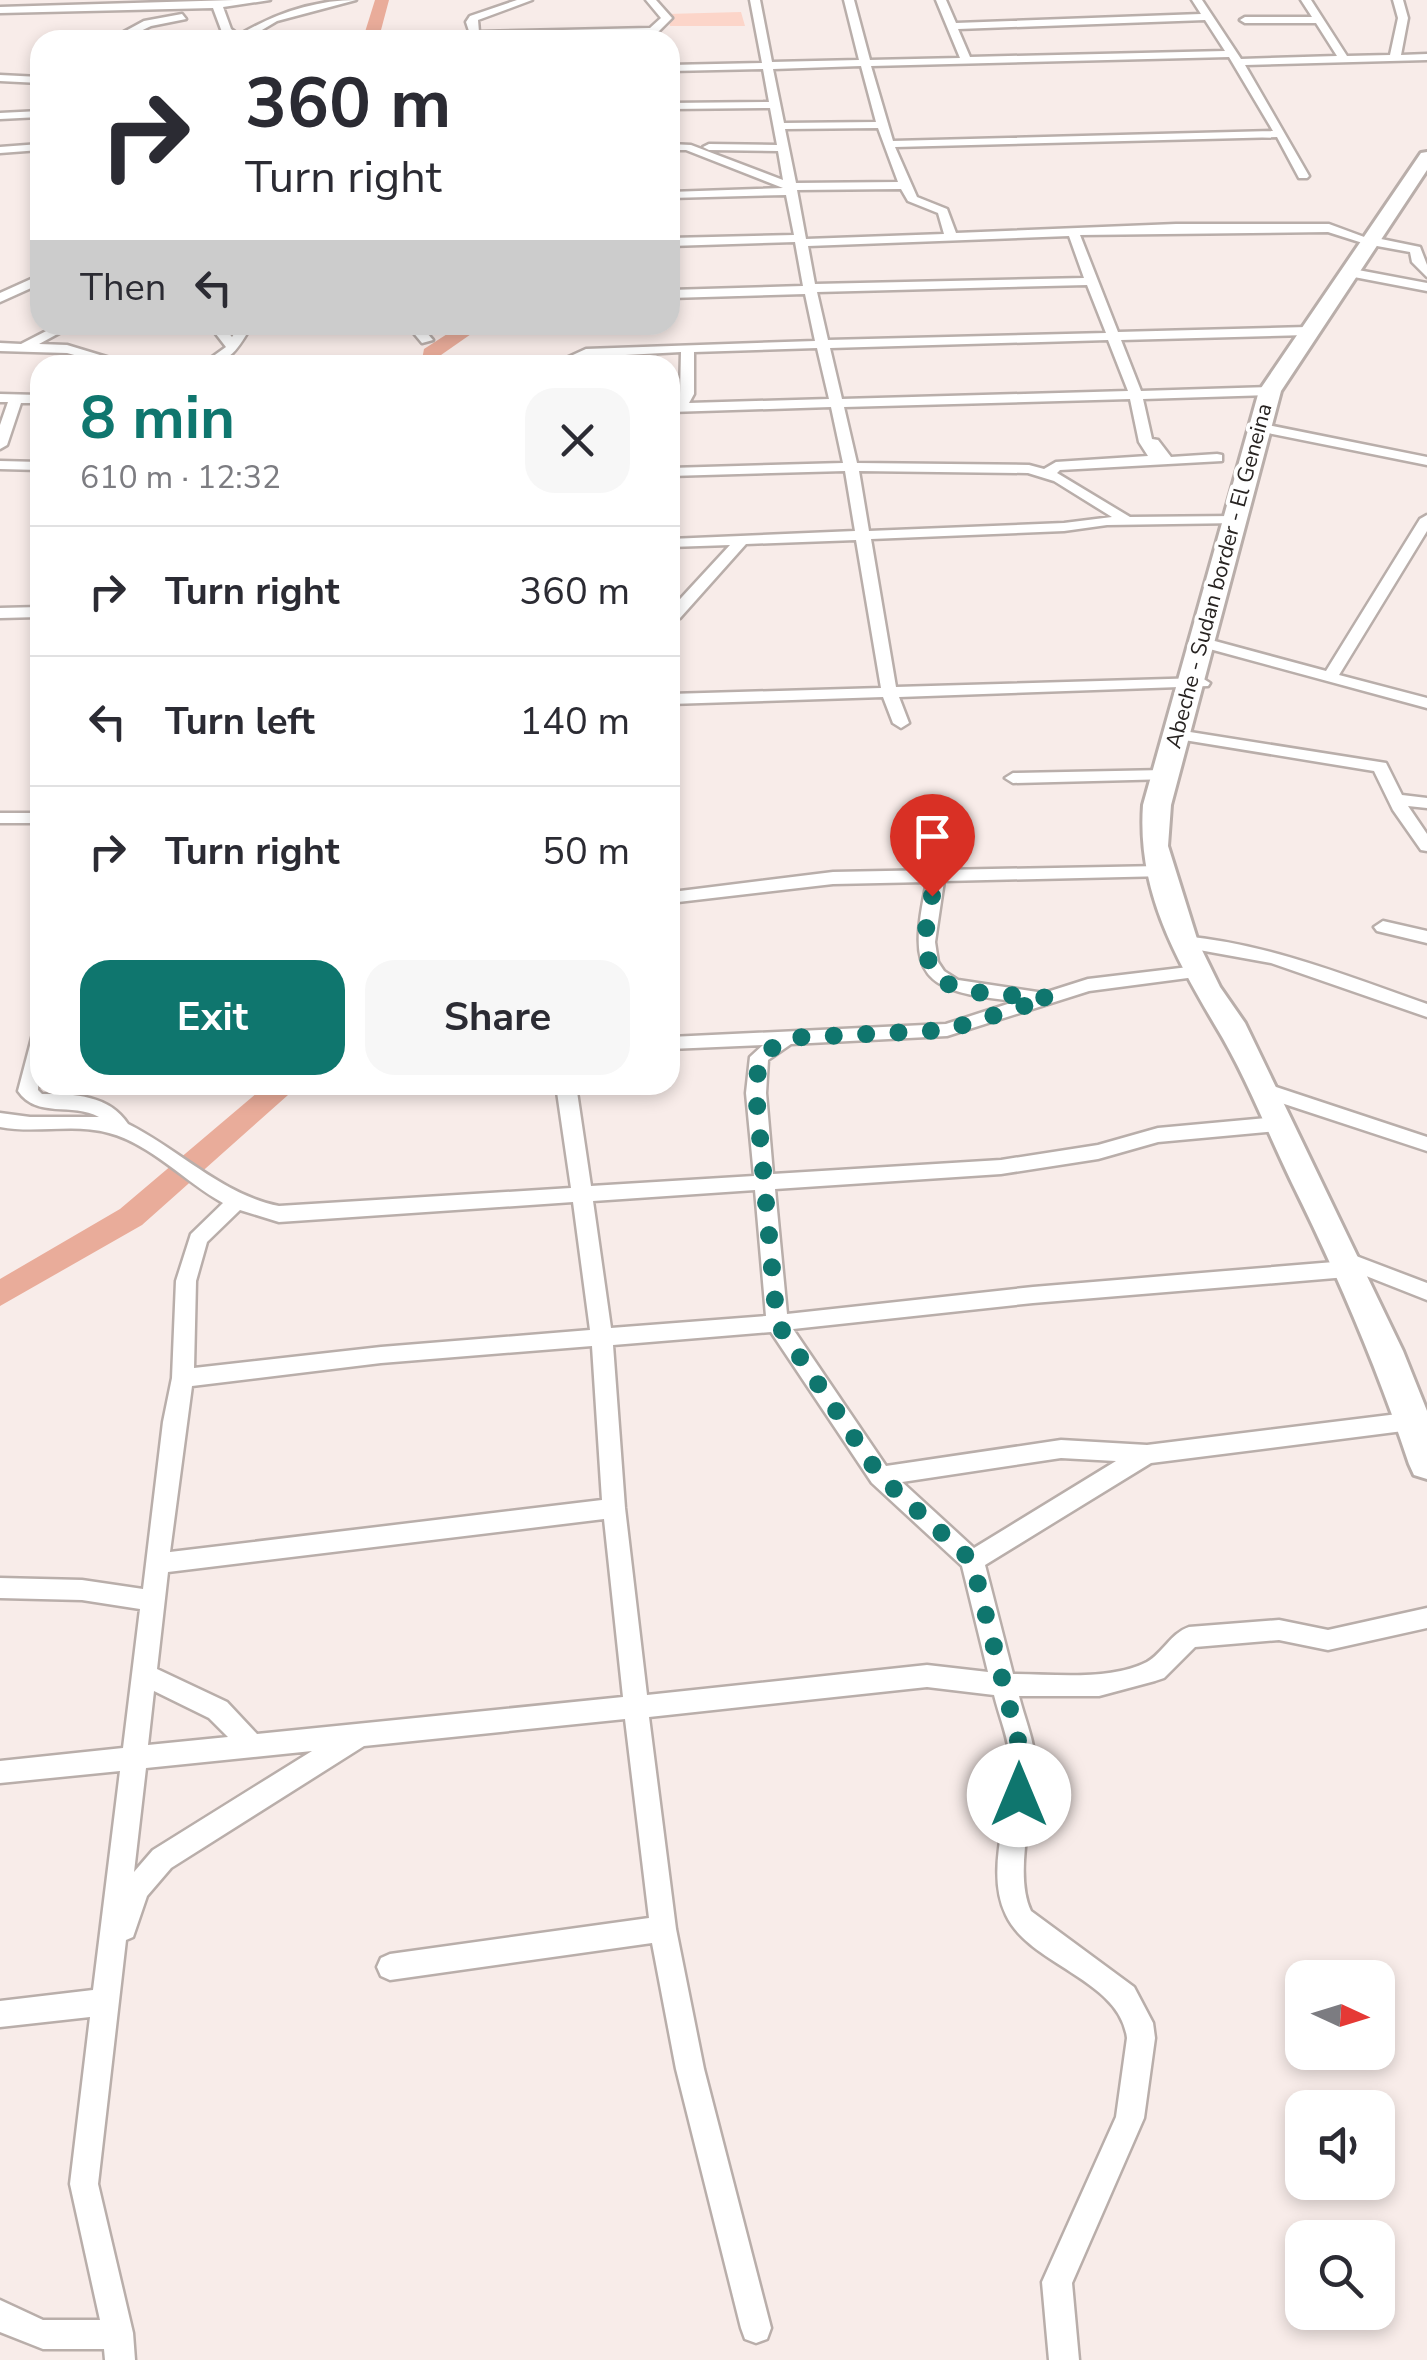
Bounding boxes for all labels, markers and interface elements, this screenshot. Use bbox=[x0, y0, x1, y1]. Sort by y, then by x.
text: 360 m bbox=[245, 56, 451, 152]
icon: right bbox=[80, 70, 210, 200]
text: Turn right bbox=[245, 147, 442, 208]
icon: left bbox=[186, 260, 241, 315]
text: Then bbox=[80, 262, 166, 313]
text: 8 min bbox=[80, 377, 235, 459]
button: close bbox=[525, 388, 630, 493]
street label: Abeche - Sudan border - El Geneina bbox=[1158, 400, 1280, 752]
text: 610 m · 12:32 bbox=[80, 456, 281, 499]
icon: right bbox=[80, 564, 135, 619]
text: Turn right bbox=[165, 566, 340, 617]
text: 360 m bbox=[519, 566, 630, 617]
icon: left bbox=[80, 694, 135, 749]
text: Turn left bbox=[165, 696, 315, 747]
text: 140 m bbox=[519, 696, 630, 747]
pin bbox=[890, 794, 975, 897]
icon: arrive bbox=[905, 809, 960, 864]
icon: right bbox=[80, 824, 135, 879]
text: Turn right bbox=[165, 826, 340, 877]
text: 50 m bbox=[542, 826, 630, 877]
button: Exit bbox=[80, 960, 345, 1075]
button: Share bbox=[365, 960, 630, 1075]
position arrow bbox=[967, 1743, 1071, 1847]
north arrow bbox=[1285, 1960, 1395, 2070]
map controls bbox=[1285, 1960, 1395, 2330]
button: sound bbox=[1285, 2090, 1395, 2200]
button: search bbox=[1285, 2220, 1395, 2330]

